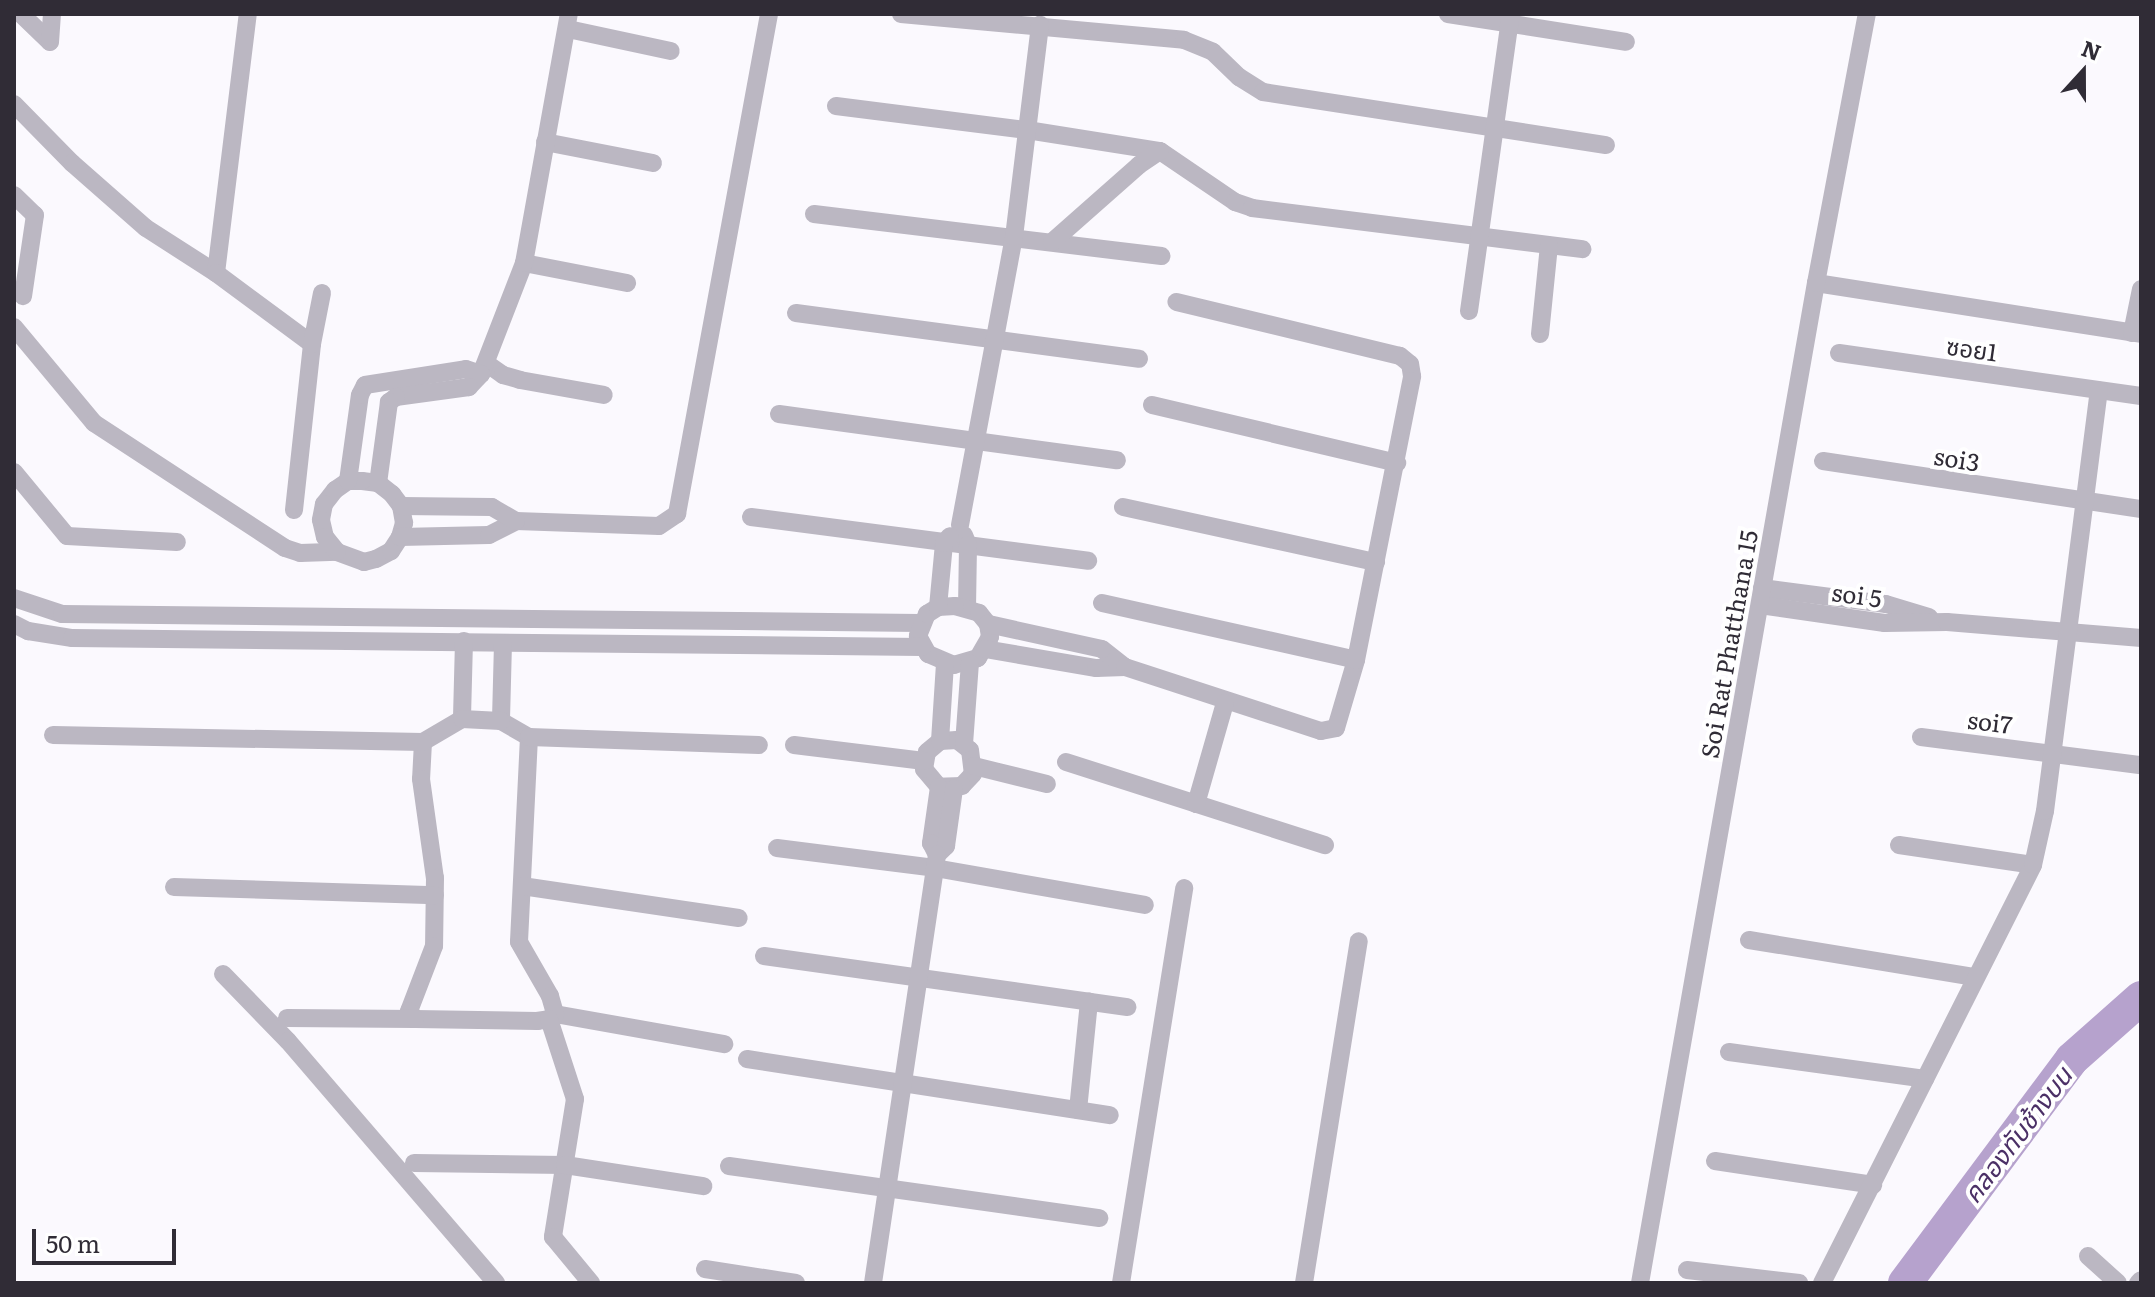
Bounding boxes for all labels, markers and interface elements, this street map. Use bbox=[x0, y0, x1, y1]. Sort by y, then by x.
text: N bbox=[2077, 30, 2106, 68]
north arrow bbox=[2043, 32, 2123, 112]
street label: ซอย1 bbox=[1945, 330, 1999, 366]
street label: soi3 bbox=[1932, 440, 1982, 476]
street label: Soi Rat Phatthana 15 bbox=[1694, 528, 1762, 760]
street label: soi 5 bbox=[1830, 576, 1884, 612]
street label: soi7 bbox=[1966, 704, 2014, 738]
water label: คลองทับช้างบน bbox=[1955, 1060, 2077, 1208]
scale bar bbox=[36, 1213, 180, 1263]
text: 50 m bbox=[46, 1225, 100, 1260]

